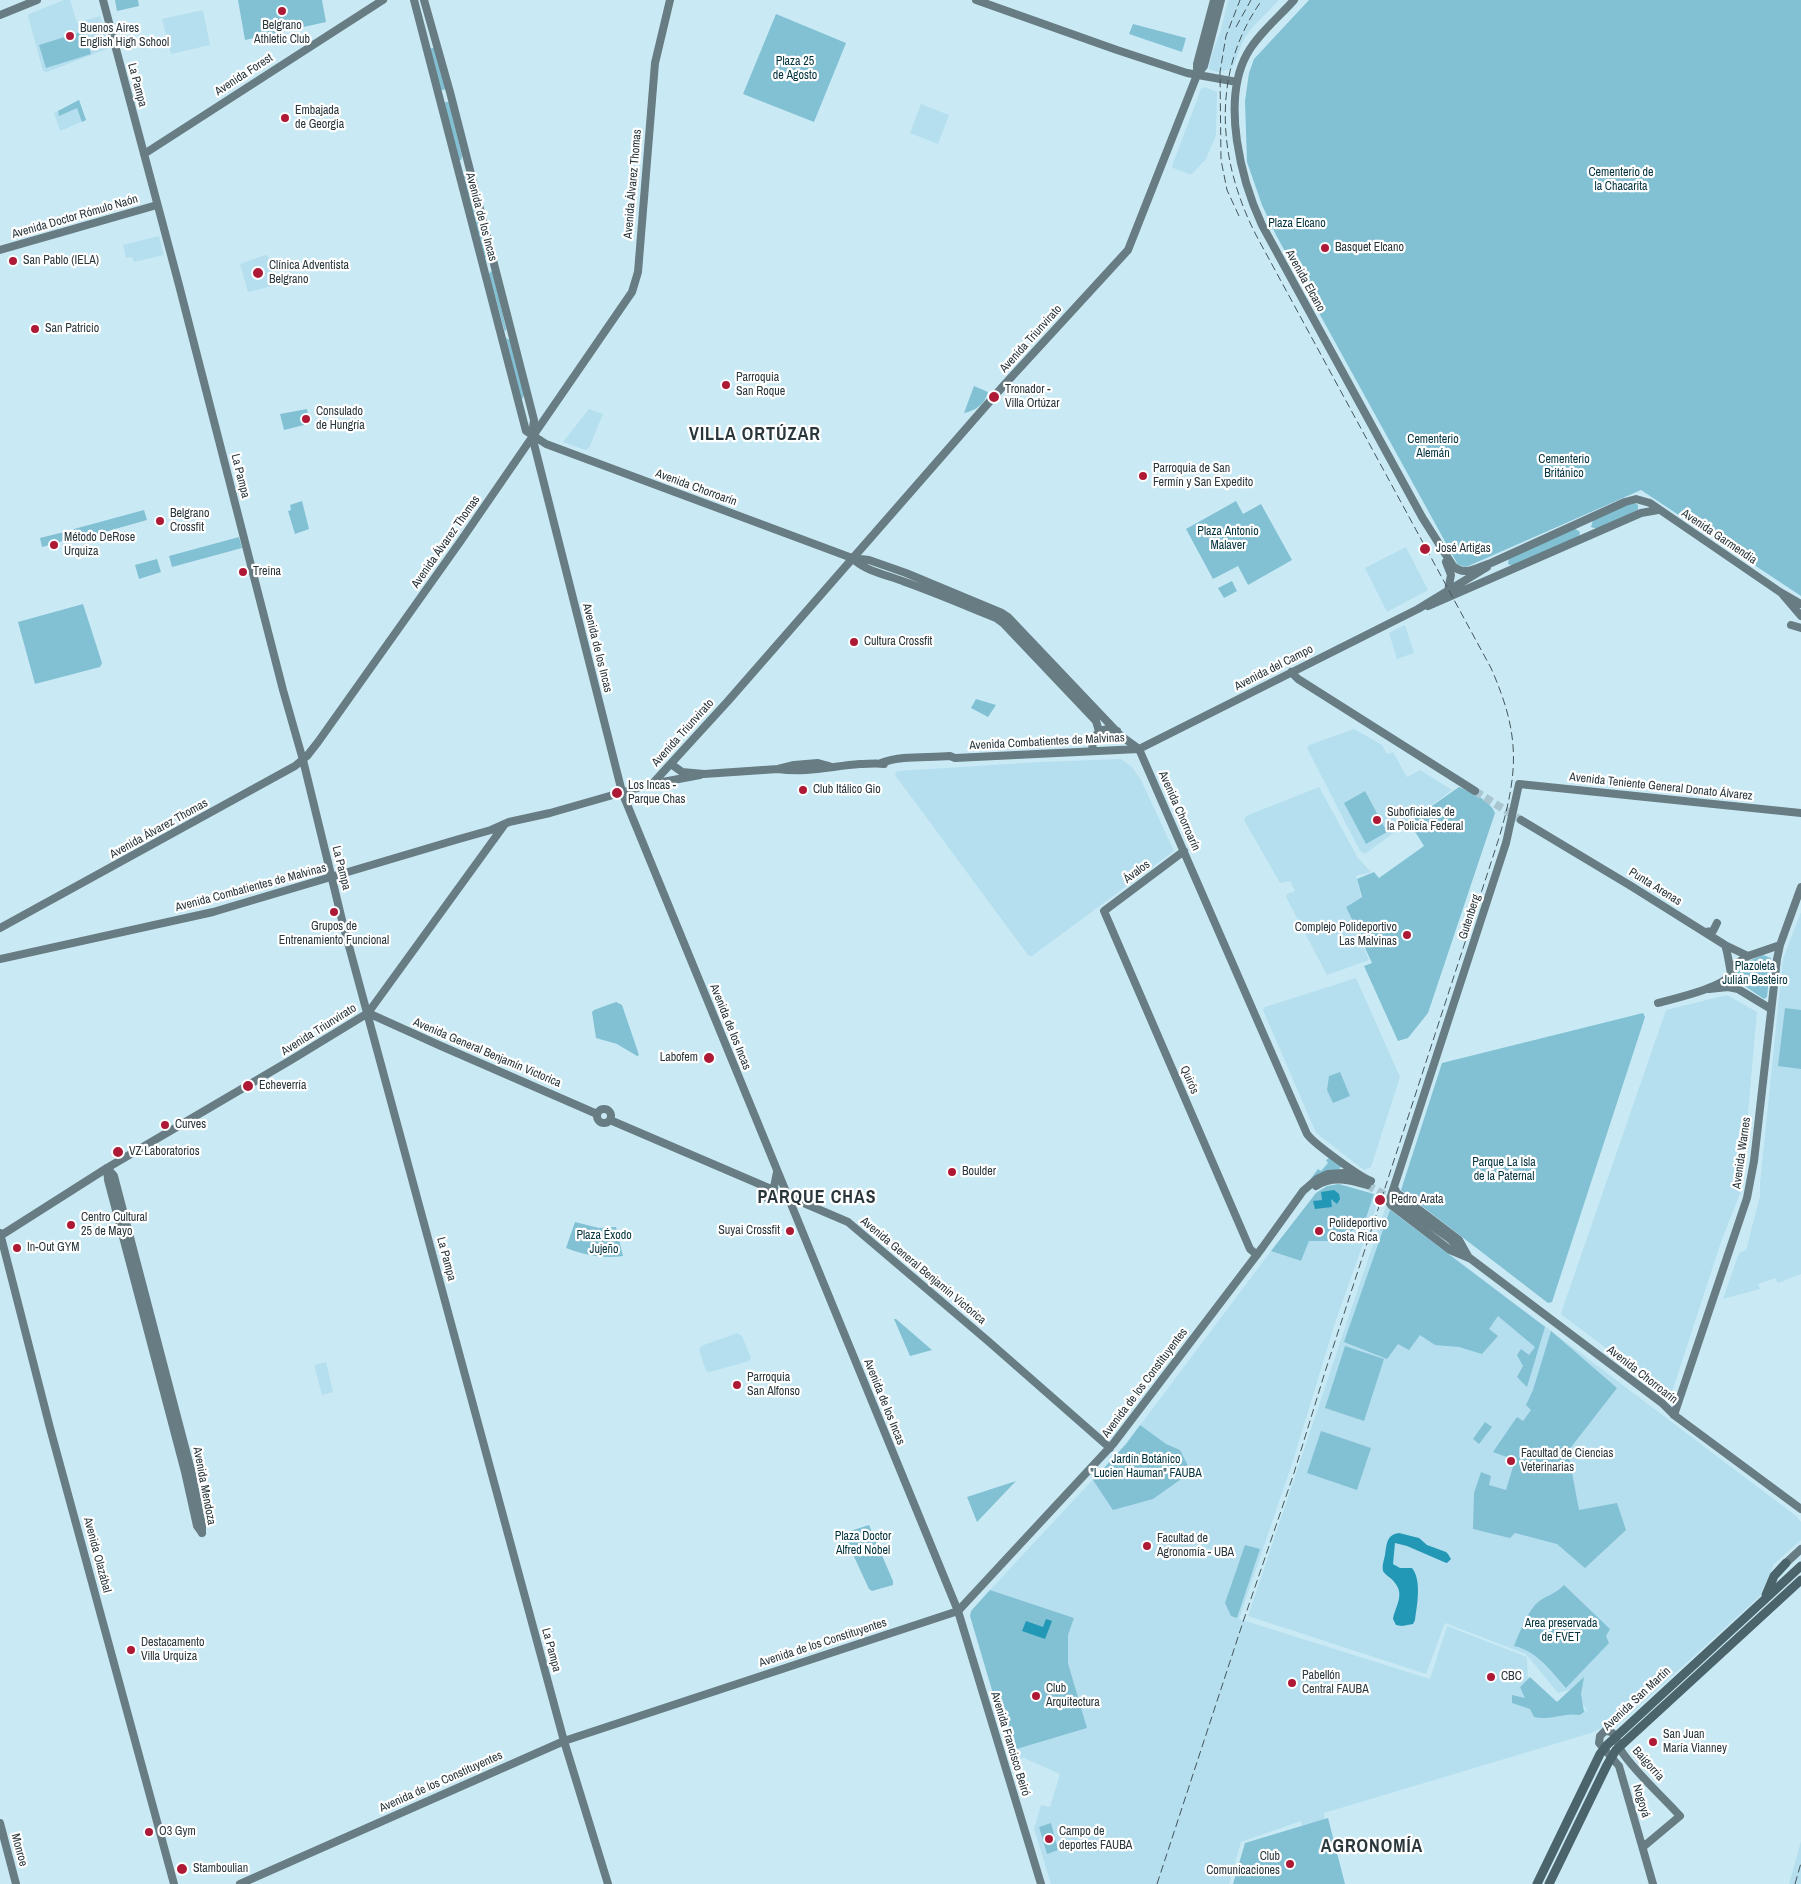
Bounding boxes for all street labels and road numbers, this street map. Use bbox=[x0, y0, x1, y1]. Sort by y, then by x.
street label: Avenida Forest bbox=[212, 51, 276, 99]
street label: La Pampa bbox=[124, 61, 150, 109]
street label: Avenida Álvarez Thomas bbox=[621, 129, 645, 239]
street label: Avenida de los Incas bbox=[462, 171, 500, 263]
street label: Avenida Doctor Rómulo Naón bbox=[10, 192, 140, 242]
street label: Avenida Elcano bbox=[1282, 247, 1328, 315]
street label: Avenida Triunvirato bbox=[997, 302, 1065, 376]
street label: La Pampa bbox=[228, 452, 252, 500]
street label: Avenida Chorroarín bbox=[653, 467, 739, 509]
street label: Avenida Álvarez Thomas bbox=[409, 493, 483, 591]
street label: Avenida Garmendia bbox=[1679, 506, 1759, 568]
street label: Avenida de los Incas bbox=[579, 602, 615, 694]
street label: Avenida del Campo bbox=[1232, 642, 1316, 694]
street label: Avenida Triunvirato bbox=[649, 696, 717, 770]
street label: Avenida Combatientes de Malvinas bbox=[969, 731, 1125, 753]
street label: Avenida Chorroarín bbox=[1155, 769, 1203, 853]
street label: Avenida Teniente General Donato Álvarez bbox=[1569, 770, 1753, 804]
street label: Avenida Álvarez Thomas bbox=[108, 796, 210, 862]
street label: La Pampa bbox=[329, 844, 353, 892]
street label: Ávalos bbox=[1121, 857, 1153, 887]
street label: Avenida Combatientes de Malvinas bbox=[174, 861, 328, 915]
street label: Punta Arenas bbox=[1626, 865, 1684, 909]
street label: Gutenberg bbox=[1456, 893, 1484, 941]
street label: Avenida de los Incas bbox=[706, 982, 754, 1072]
street label: Avenida Triunvirato bbox=[279, 1001, 359, 1059]
street label: Avenida General Benjamín Victorica bbox=[411, 1015, 563, 1091]
street label: Quirós bbox=[1177, 1064, 1201, 1096]
street label: Avenida Warnes bbox=[1730, 1116, 1754, 1190]
street label: Avenida General Benjamín Victorica bbox=[857, 1214, 989, 1328]
street label: La Pampa bbox=[433, 1235, 459, 1283]
street label: Avenida de los Constituyentes bbox=[1099, 1325, 1191, 1441]
street label: Avenida Chorroarín bbox=[1604, 1343, 1680, 1407]
street label: Avenida de los Incas bbox=[860, 1357, 908, 1447]
street label: Avenida Mendoza bbox=[189, 1446, 219, 1526]
street label: Avenida Olazábal bbox=[80, 1516, 114, 1594]
street label: Avenida de los Constituyentes bbox=[757, 1616, 889, 1670]
street label: La Pampa bbox=[538, 1626, 564, 1674]
street label: Avenida San Martín bbox=[1600, 1664, 1674, 1734]
street label: Avenida Francisco Beiró bbox=[987, 1690, 1033, 1798]
street label: Baigorria bbox=[1629, 1744, 1667, 1784]
street label: Avenida de los Constituyentes bbox=[377, 1748, 505, 1816]
street label: Nogoyá bbox=[1629, 1783, 1653, 1819]
street label: Monroe bbox=[8, 1832, 30, 1868]

